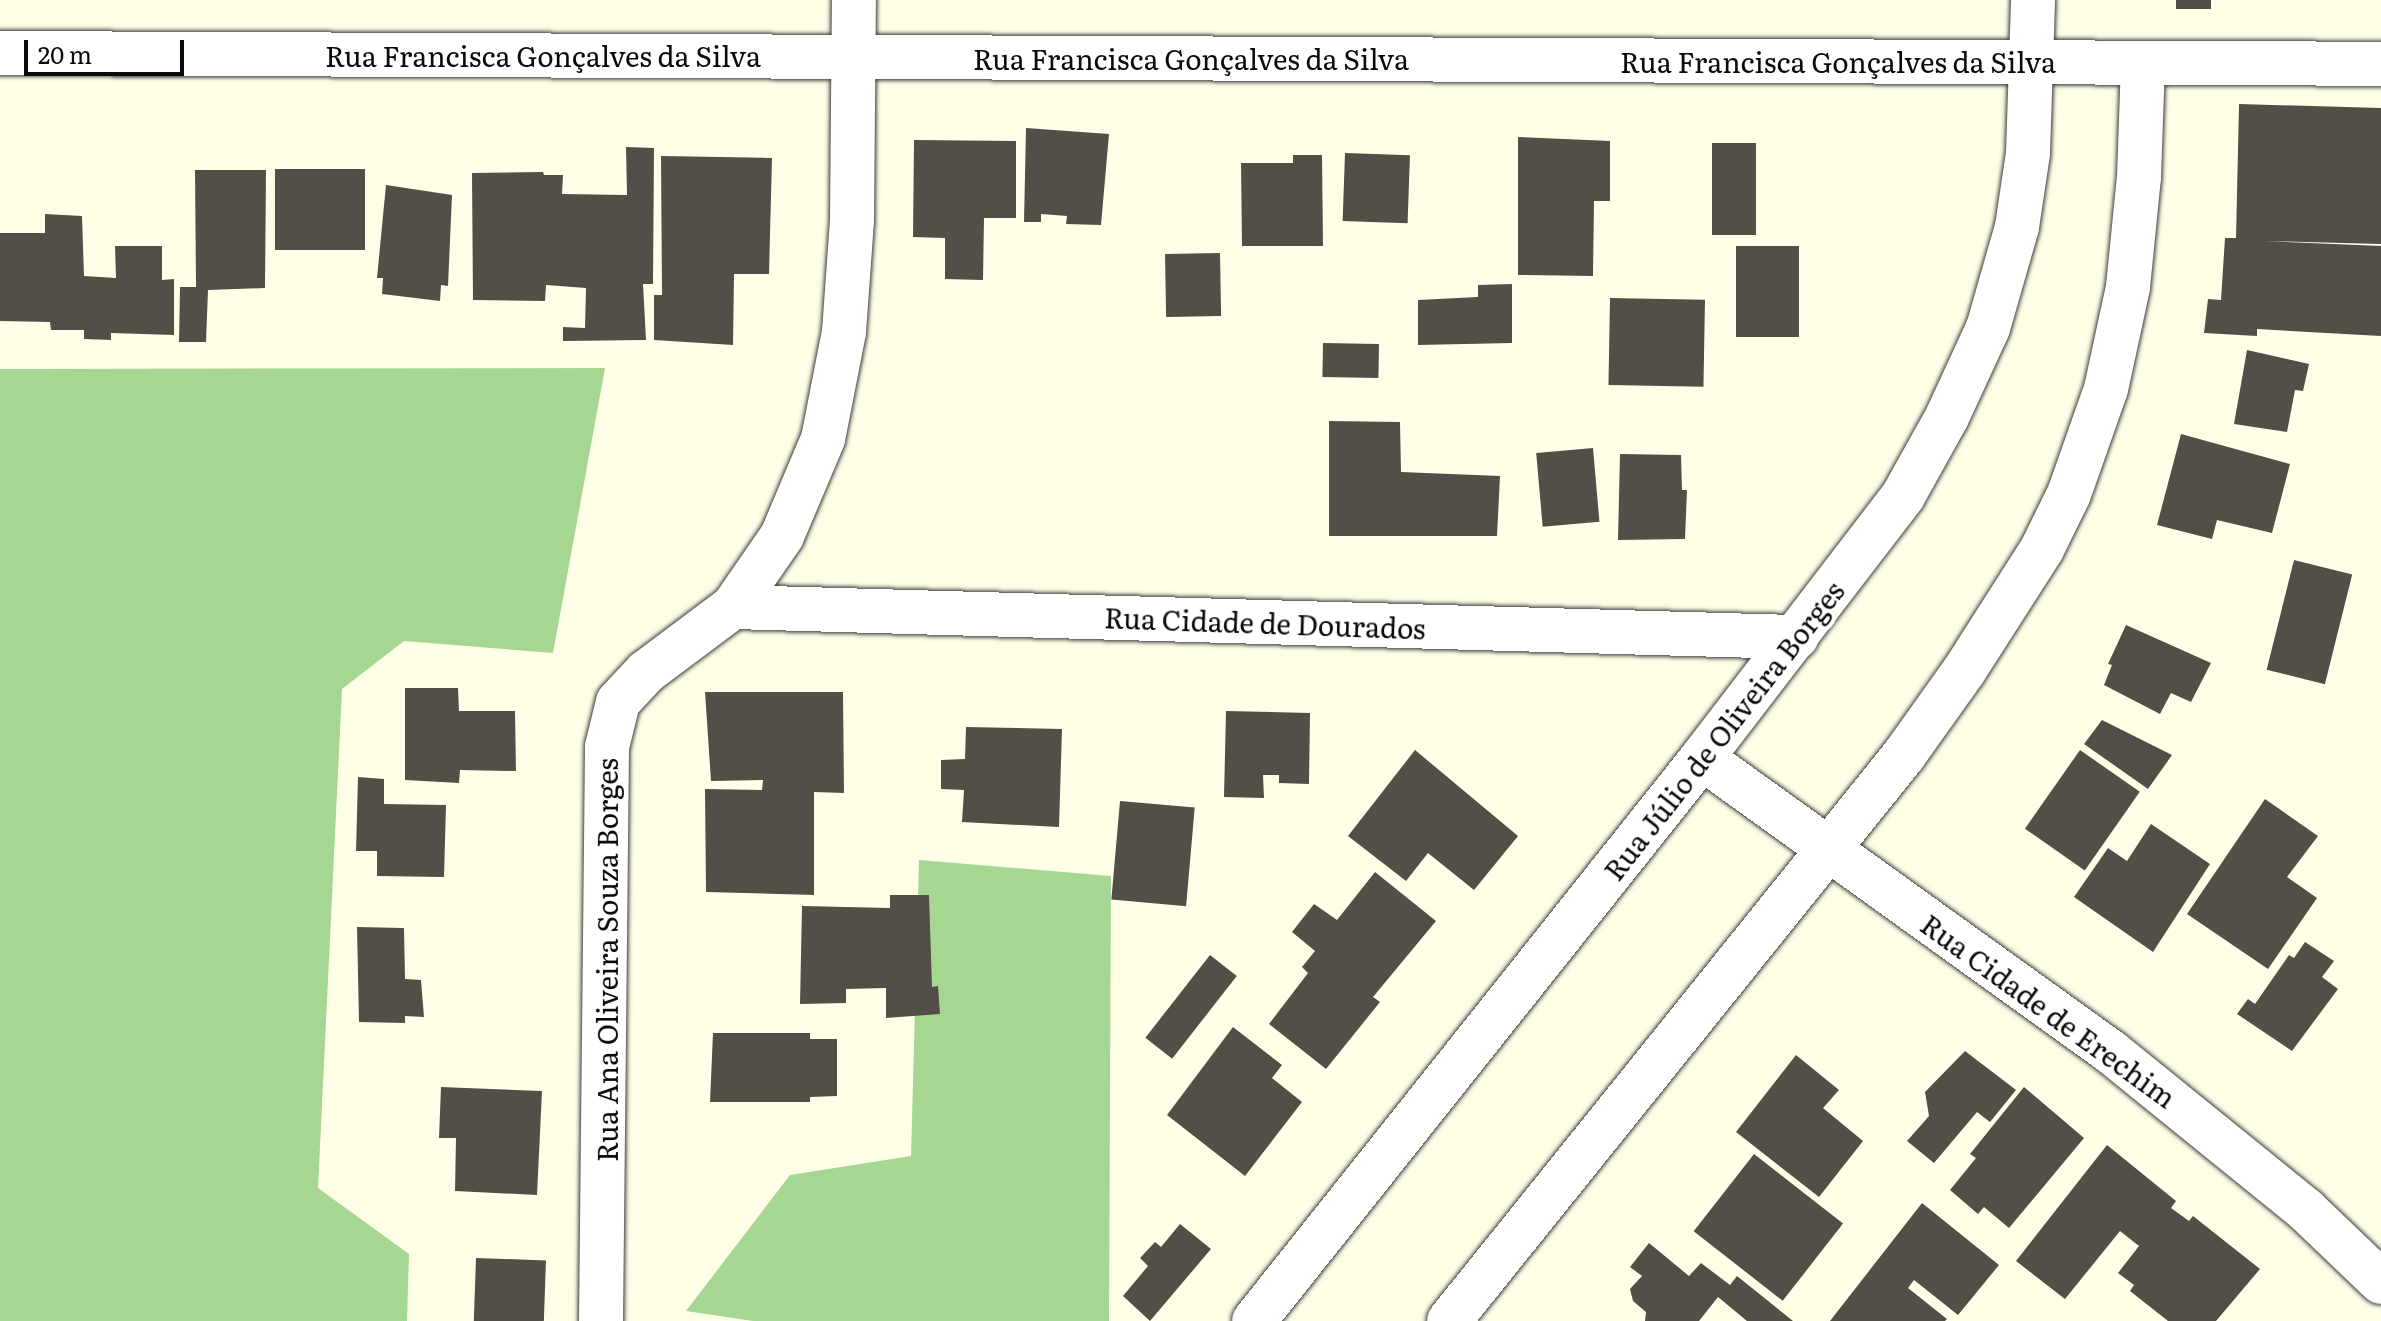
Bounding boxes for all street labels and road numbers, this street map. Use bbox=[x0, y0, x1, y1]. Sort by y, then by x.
street label: Rua Francisca Gonçalves da Silva bbox=[325, 38, 761, 72]
street label: Rua Francisca Gonçalves da Silva bbox=[973, 41, 1409, 75]
street label: Rua Francisca Gonçalves da Silva bbox=[1620, 44, 2056, 78]
street label: Rua Júlio de Oliveira Borges bbox=[1596, 574, 1850, 886]
street label: Rua Cidade de Dourados bbox=[1104, 600, 1426, 644]
street label: Rua Ana Oliveira Souza Borges bbox=[589, 758, 623, 1162]
street label: Rua Cidade de Erechim bbox=[1915, 906, 2183, 1114]

